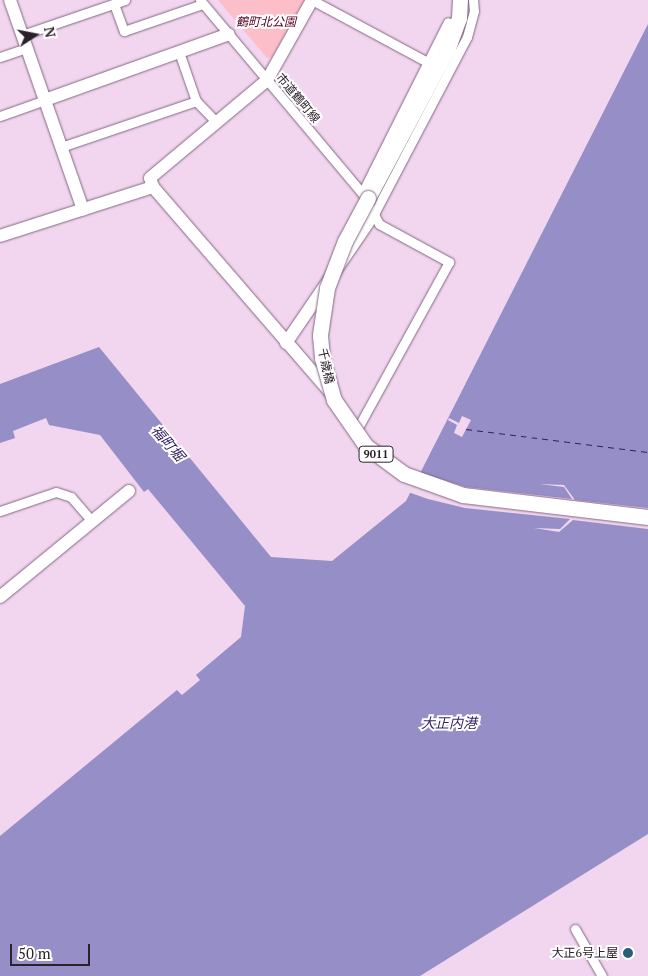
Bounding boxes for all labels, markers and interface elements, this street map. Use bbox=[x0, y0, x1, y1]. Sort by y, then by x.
north arrow bbox=[10, 10, 60, 60]
park label: 鶴町北公園 bbox=[236, 15, 296, 29]
text: N bbox=[40, 25, 61, 39]
street label: 市道鶴町線 bbox=[273, 70, 323, 126]
street label: 千歳橋 bbox=[315, 347, 337, 385]
water label: 福町堀 bbox=[148, 422, 188, 464]
road number: 9011 bbox=[358, 446, 394, 462]
water label: 大正内港 bbox=[421, 715, 477, 731]
scale bar bbox=[12, 934, 92, 966]
text: 50 m bbox=[18, 943, 51, 963]
place label: 大正6号上屋 bbox=[552, 946, 618, 960]
marker: 大正6号上屋 bbox=[622, 947, 634, 959]

